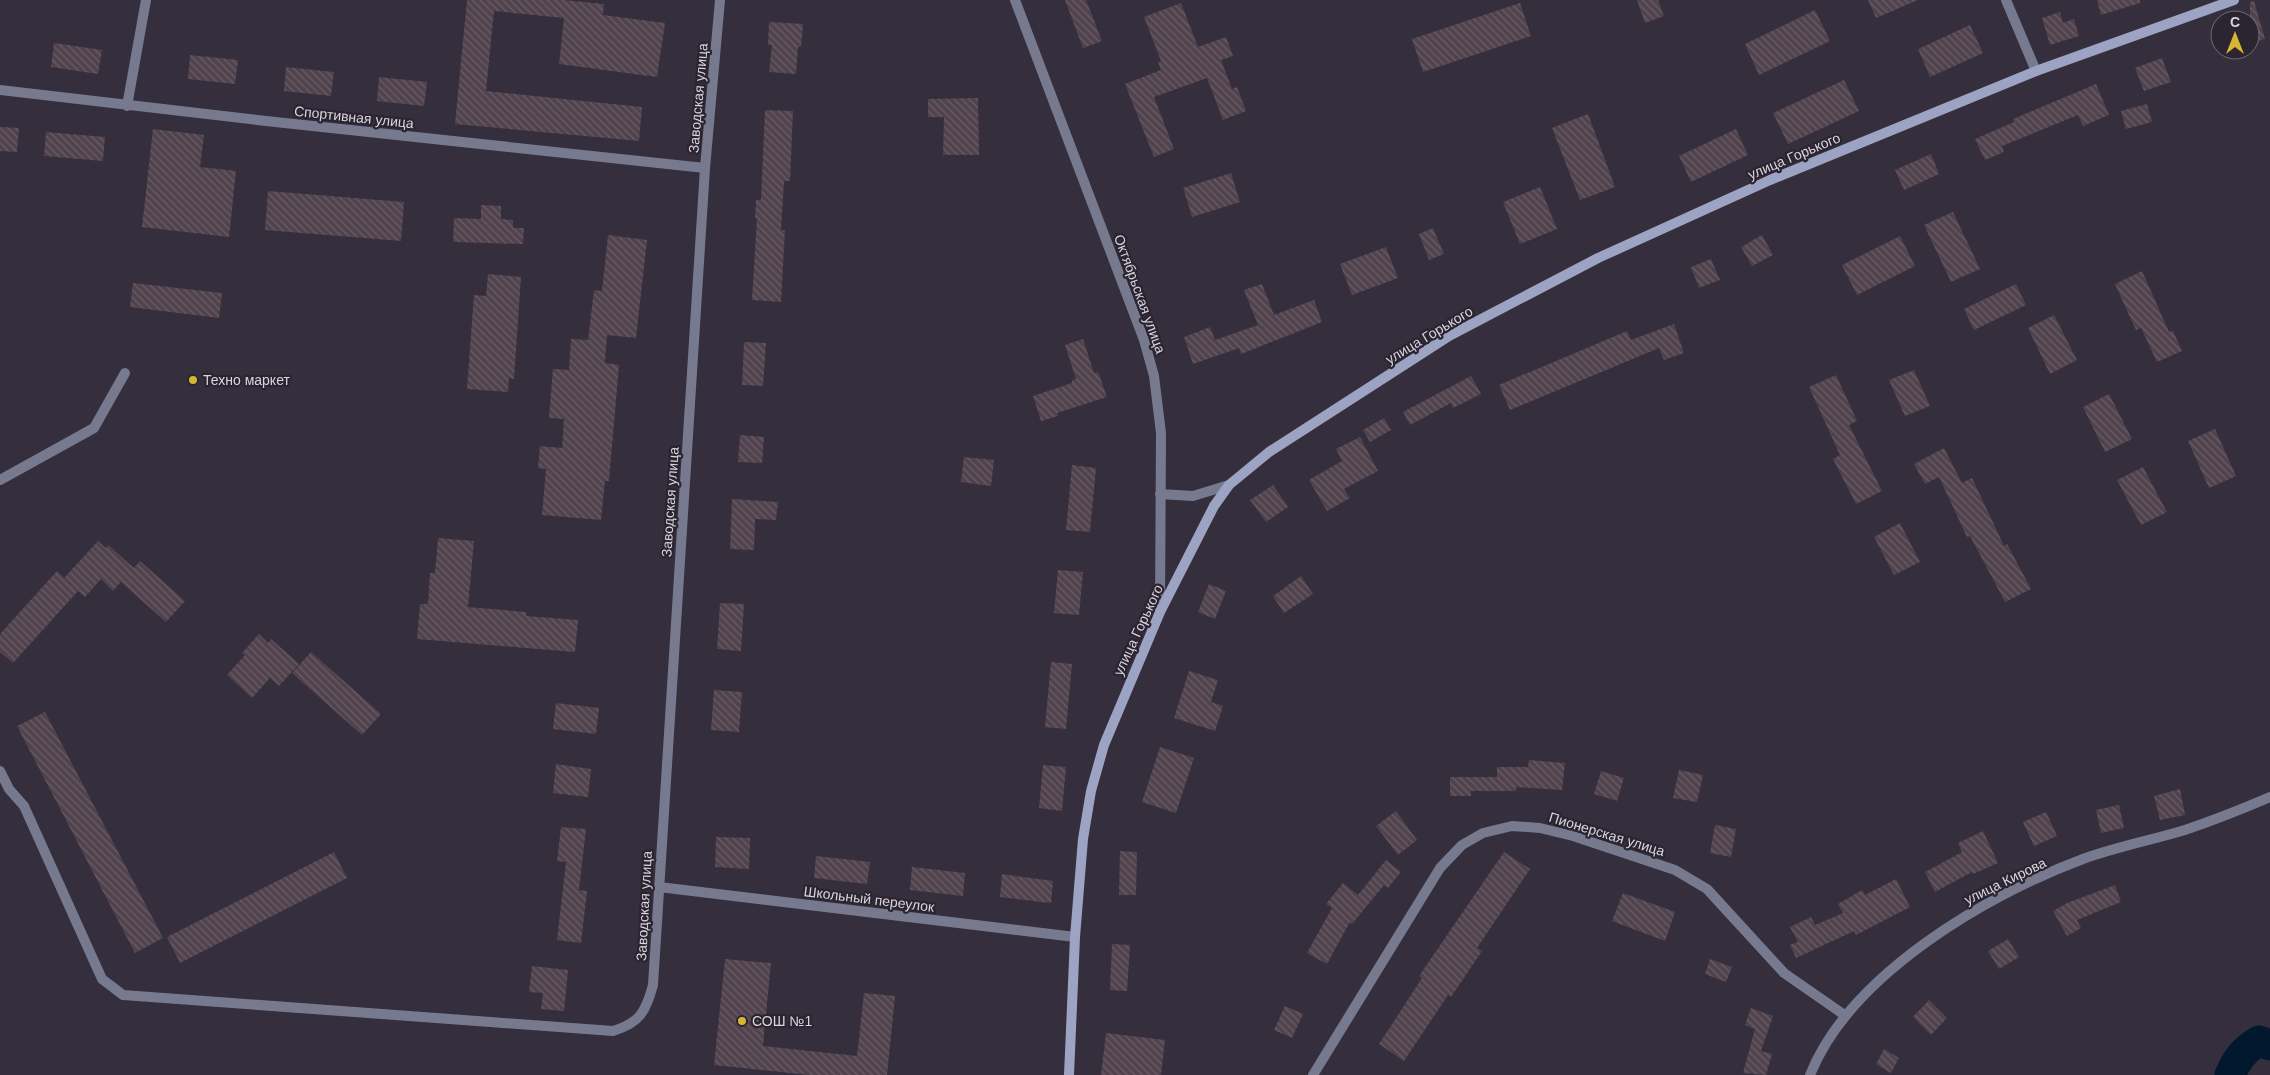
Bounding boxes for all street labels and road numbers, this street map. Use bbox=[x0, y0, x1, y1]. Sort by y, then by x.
street label: Заводская улица bbox=[685, 42, 711, 154]
street label: Спортивная улица bbox=[293, 103, 415, 131]
street label: улица Горького bbox=[1746, 129, 1843, 183]
street label: Октябрьская улица bbox=[1111, 232, 1169, 356]
street label: улица Горького bbox=[1383, 303, 1476, 367]
street label: Заводская улица bbox=[658, 446, 682, 558]
street label: улица Горького bbox=[1110, 582, 1166, 678]
street label: Пионерская улица bbox=[1547, 809, 1667, 859]
street label: Заводская улица bbox=[633, 850, 655, 962]
street label: улица Кирова bbox=[1961, 854, 2049, 908]
street label: Школьный переулок bbox=[803, 883, 936, 915]

